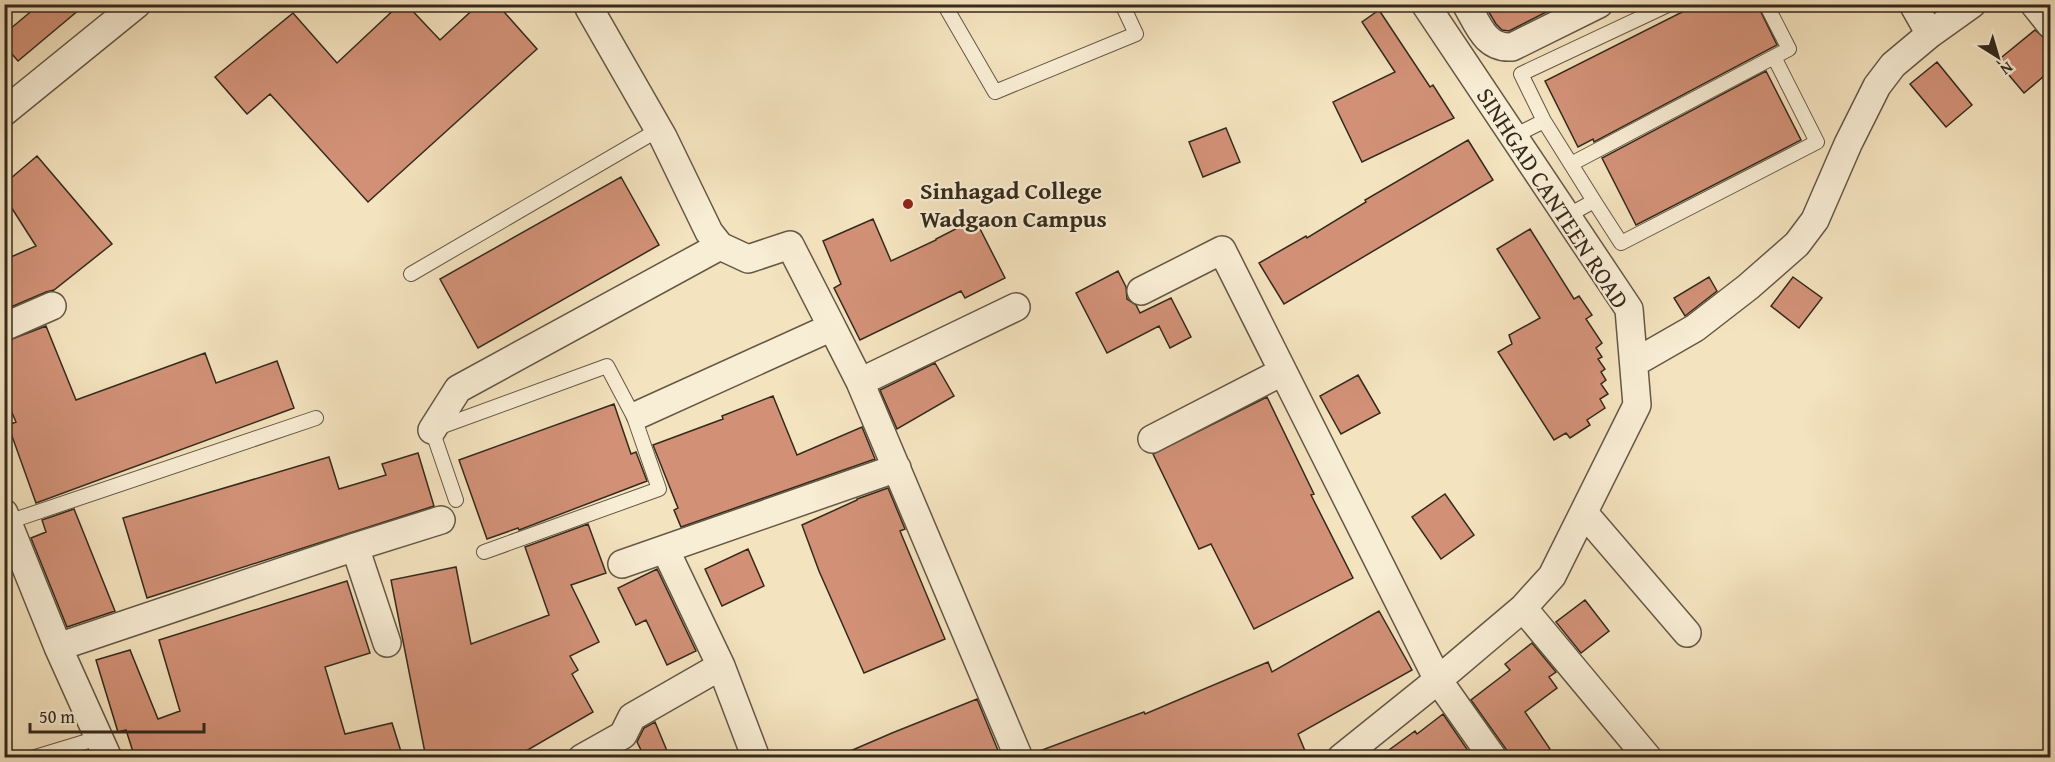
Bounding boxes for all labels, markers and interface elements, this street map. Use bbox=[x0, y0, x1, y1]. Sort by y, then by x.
north arrow bbox=[1968, 27, 2028, 87]
text: N bbox=[1995, 56, 2019, 82]
street label: SINHGAD CANTEEN ROAD bbox=[1468, 81, 1638, 315]
place label: Sinhagad College Wadgaon Campus bbox=[920, 173, 1107, 236]
marker: Sinhagad College Wadgaon Campus bbox=[901, 197, 915, 211]
scale bar bbox=[30, 696, 204, 734]
text: 50 m bbox=[39, 703, 75, 730]

